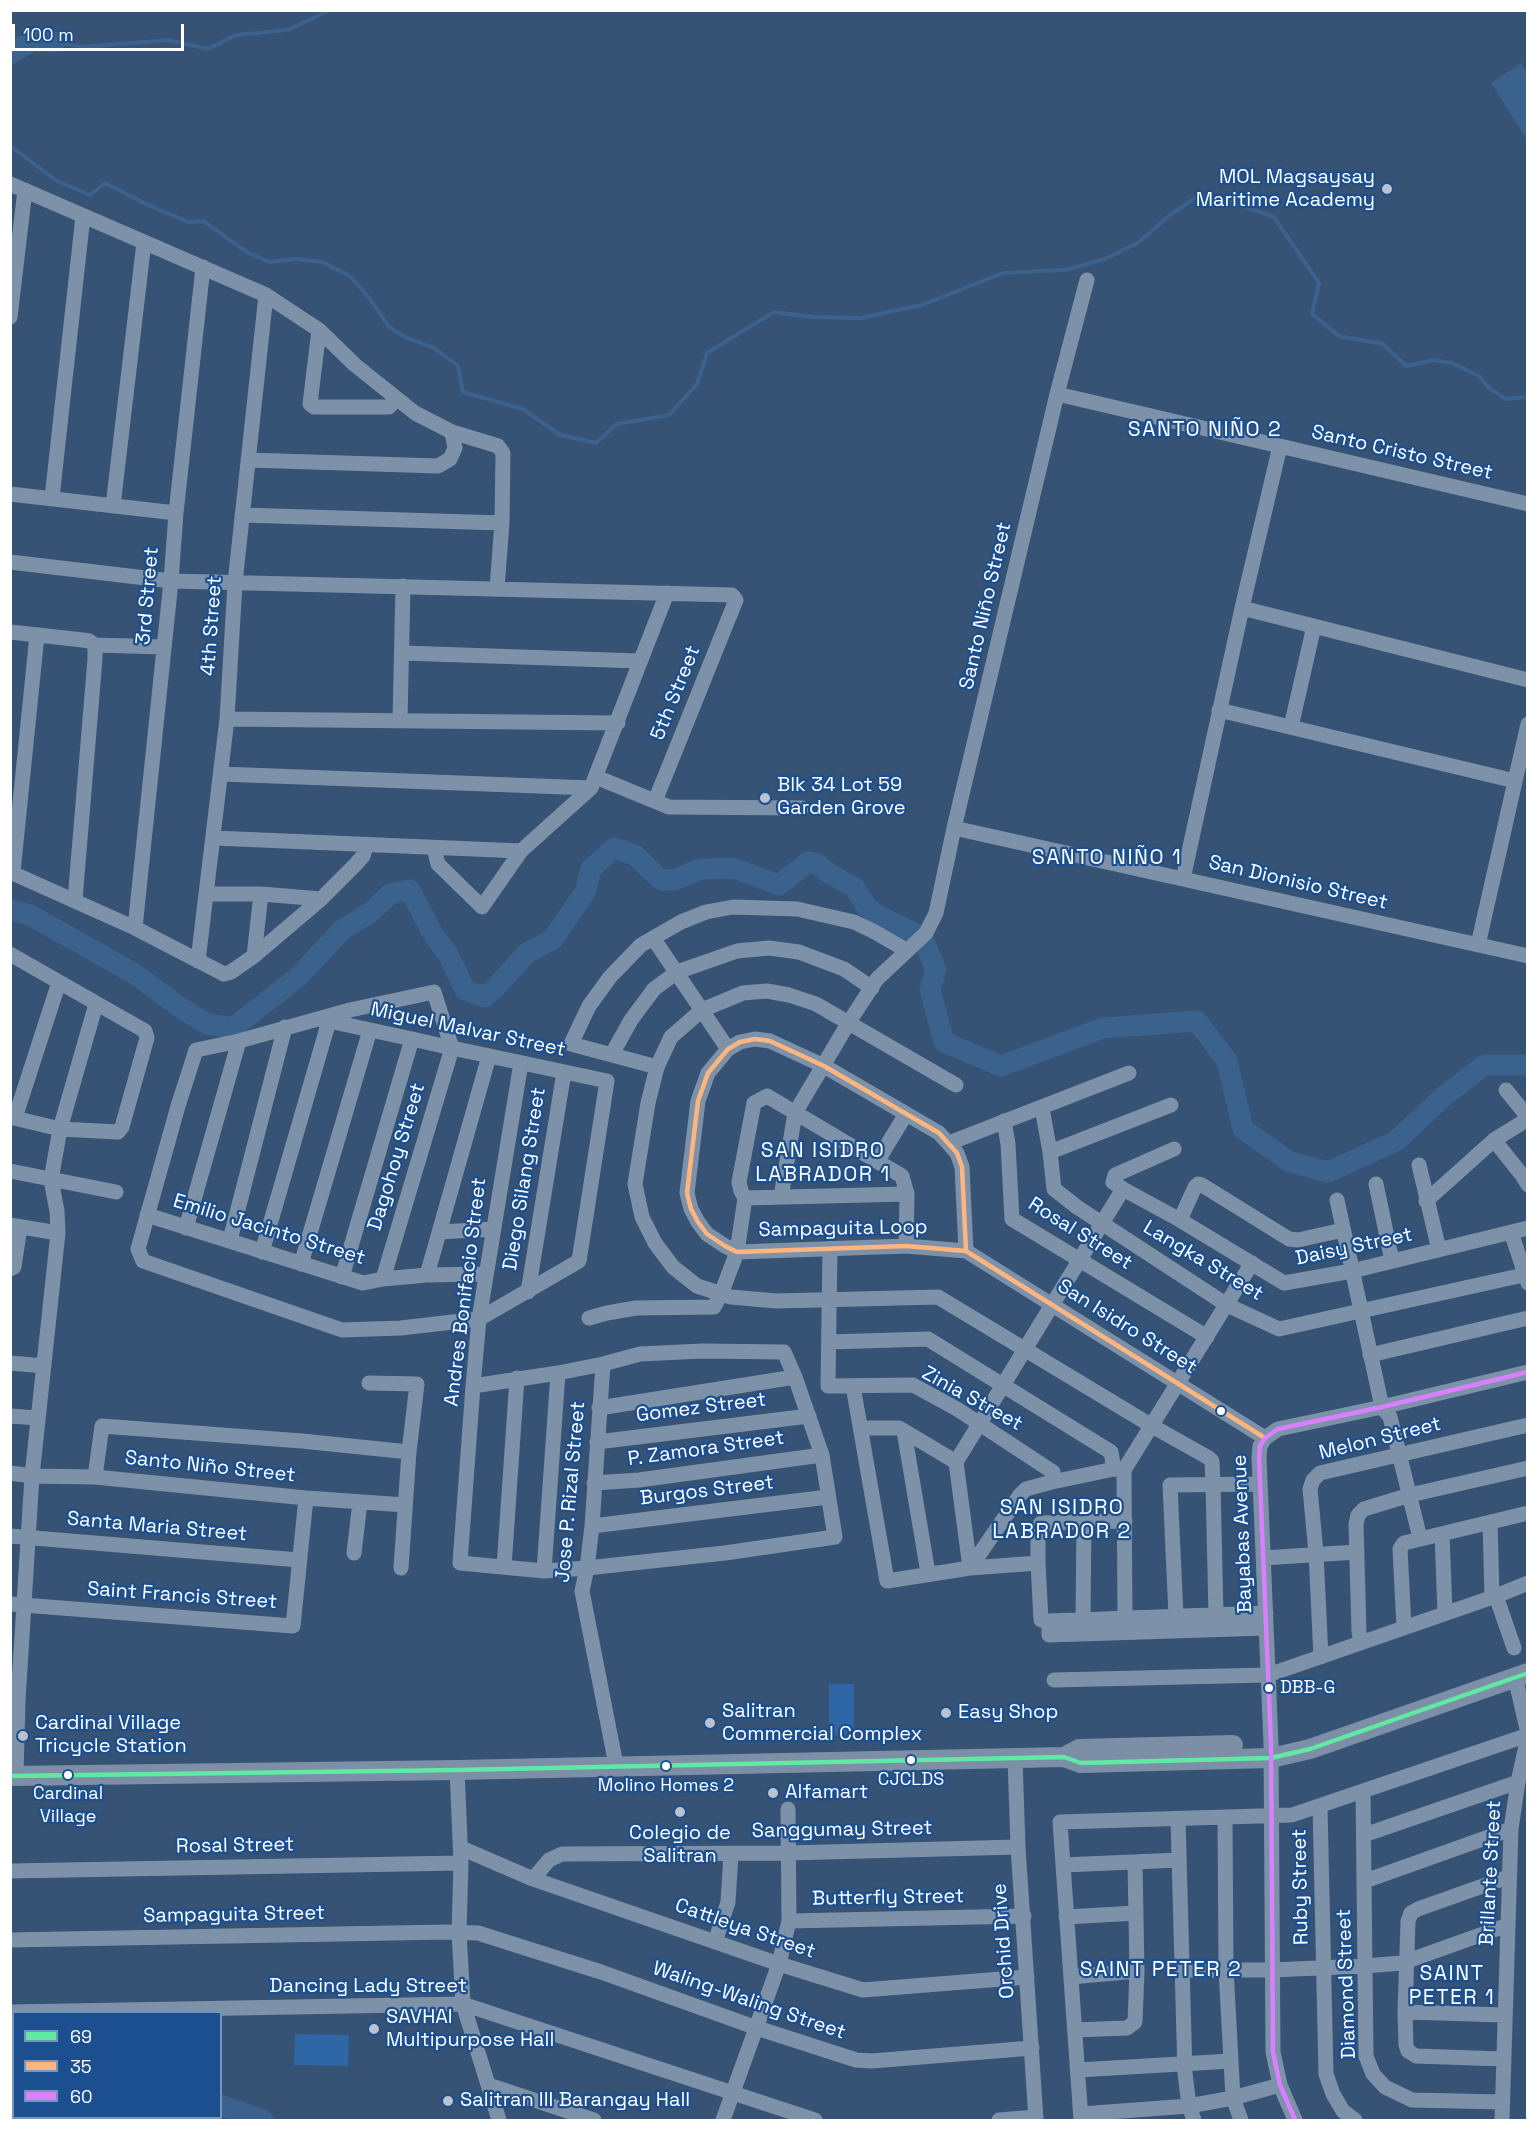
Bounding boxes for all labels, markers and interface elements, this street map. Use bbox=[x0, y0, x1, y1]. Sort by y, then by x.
scale bar bbox=[15, 12, 188, 50]
text: 100 m bbox=[23, 23, 74, 46]
place label: MOL Magsaysay Maritime Academy bbox=[1196, 166, 1375, 213]
marker: MOL Magsaysay Maritime Academy bbox=[1380, 182, 1394, 196]
district label: SANTO NIÑO 2 bbox=[1128, 417, 1282, 443]
street label: Santo Cristo Street bbox=[1309, 420, 1495, 486]
street label: Santo Niño Street bbox=[955, 520, 1017, 692]
street label: 3rd Street bbox=[132, 546, 164, 646]
street label: 4th Street bbox=[197, 575, 227, 677]
street label: 5th Street bbox=[646, 642, 706, 744]
place label: Blk 34 Lot 59 Garden Grove bbox=[777, 774, 906, 821]
marker: Blk 34 Lot 59 Garden Grove bbox=[758, 791, 772, 805]
district label: SANTO NIÑO 1 bbox=[1032, 845, 1182, 871]
street label: San Dionisio Street bbox=[1206, 851, 1390, 915]
street label: Miguel Malvar Street bbox=[368, 998, 568, 1062]
street label: Dagohoy Street bbox=[363, 1080, 431, 1234]
street label: Diego Silang Street bbox=[499, 1086, 551, 1272]
district label: SAN ISIDRO LABRADOR 1 bbox=[755, 1138, 891, 1188]
street label: Andres Bonifacio Street bbox=[440, 1176, 492, 1408]
street label: Emilio Jacinto Street bbox=[170, 1189, 368, 1271]
street label: Rosal Street bbox=[1024, 1193, 1136, 1275]
street label: Sampaguita Loop bbox=[758, 1216, 928, 1242]
street label: Langka Street bbox=[1139, 1216, 1267, 1306]
street label: Daisy Street bbox=[1293, 1223, 1415, 1271]
street label: San Isidro Street bbox=[1053, 1274, 1201, 1380]
street label: Zinia Street bbox=[917, 1362, 1027, 1436]
street label: Gomez Street bbox=[635, 1388, 767, 1428]
street label: Jose P. Rizal Street bbox=[551, 1400, 591, 1584]
unlabelled marker bbox=[1215, 1405, 1227, 1417]
street label: Melon Street bbox=[1316, 1412, 1444, 1466]
street label: P. Zamora Street bbox=[626, 1426, 786, 1472]
street label: Santo Niño Street bbox=[124, 1446, 296, 1488]
street label: Bayabas Avenue bbox=[1228, 1454, 1258, 1614]
street label: Burgos Street bbox=[639, 1471, 775, 1511]
district label: SAN ISIDRO LABRADOR 2 bbox=[992, 1495, 1132, 1545]
street label: Santa Maria Street bbox=[66, 1507, 248, 1547]
street label: Saint Francis Street bbox=[86, 1577, 278, 1615]
place label: DBB-G bbox=[1280, 1677, 1335, 1699]
marker: DBB-G bbox=[1263, 1682, 1275, 1694]
place label: Salitran Commercial Complex bbox=[722, 1700, 922, 1747]
place label: Easy Shop bbox=[958, 1701, 1058, 1725]
marker: Easy Shop bbox=[939, 1706, 953, 1720]
place label: Cardinal Village Tricycle Station bbox=[35, 1712, 187, 1759]
marker: Salitran Commercial Complex bbox=[703, 1716, 717, 1730]
marker: Cardinal Village Tricycle Station bbox=[16, 1729, 30, 1743]
marker: CJCLDS bbox=[905, 1754, 917, 1766]
marker: Molino Homes 2 bbox=[660, 1760, 672, 1772]
marker: Cardinal Village bbox=[62, 1769, 74, 1781]
place label: CJCLDS bbox=[878, 1769, 944, 1791]
place label: Molino Homes 2 bbox=[598, 1775, 734, 1797]
place label: Alfamart bbox=[785, 1781, 868, 1805]
place label: Cardinal Village bbox=[33, 1783, 103, 1826]
marker: Alfamart bbox=[766, 1786, 780, 1800]
street label: Brillante Street bbox=[1475, 1800, 1507, 1946]
marker: Colegio de Salitran bbox=[673, 1805, 687, 1819]
street label: Sanggumay Street bbox=[751, 1816, 933, 1844]
place label: Colegio de Salitran bbox=[629, 1822, 731, 1869]
street label: Ruby Street bbox=[1288, 1829, 1314, 1945]
street label: Rosal Street bbox=[176, 1833, 294, 1859]
street label: Orchid Drive bbox=[988, 1882, 1020, 2000]
street label: Butterfly Street bbox=[812, 1885, 964, 1911]
street label: Cattleya Street bbox=[672, 1894, 818, 1964]
street label: Sampaguita Street bbox=[143, 1901, 325, 1929]
street label: Diamond Street bbox=[1332, 1908, 1362, 2060]
street label: Waling-Waling Street bbox=[649, 1957, 849, 2045]
district label: SAINT PETER 2 bbox=[1080, 1957, 1242, 1983]
district label: SAINT PETER 1 bbox=[1409, 1961, 1495, 2011]
street label: Dancing Lady Street bbox=[269, 1975, 467, 1999]
place label: SAVHAI Multipurpose Hall bbox=[386, 2006, 554, 2053]
legend bbox=[12, 2011, 222, 2119]
marker: SAVHAI Multipurpose Hall bbox=[367, 2022, 381, 2036]
text: 69 bbox=[70, 2025, 92, 2048]
text: 35 bbox=[70, 2055, 92, 2078]
text: 60 bbox=[70, 2085, 93, 2108]
place label: Salitran III Barangay Hall bbox=[460, 2089, 690, 2113]
marker: Salitran III Barangay Hall bbox=[441, 2094, 455, 2108]

